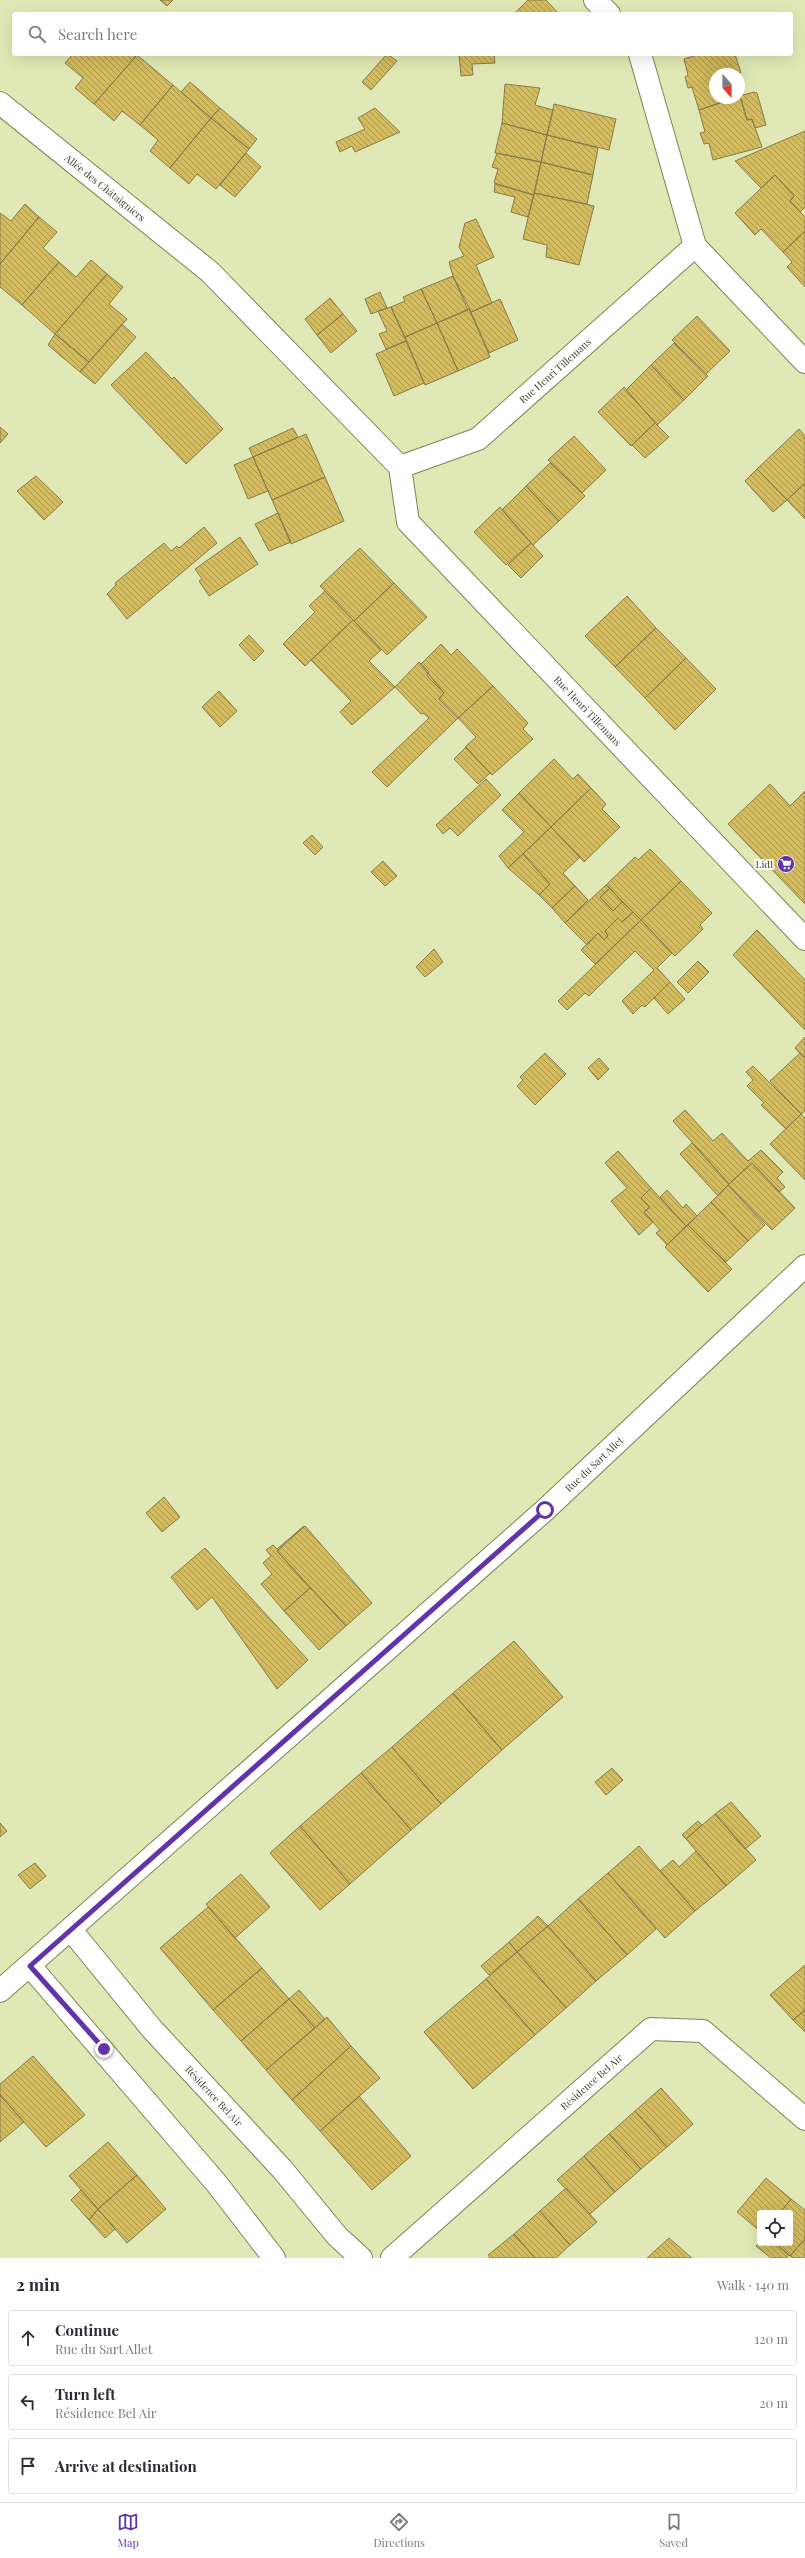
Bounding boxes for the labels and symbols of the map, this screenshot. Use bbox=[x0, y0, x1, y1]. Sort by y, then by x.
north arrow bbox=[709, 68, 745, 104]
street label: Allée des Châtaigniers bbox=[61, 150, 148, 224]
street label: Rue Henri Tillemans bbox=[516, 335, 594, 406]
street label: Rue Henri Tillemans bbox=[551, 673, 625, 749]
supermarket icon: Lidl bbox=[776, 854, 796, 874]
place label: Lidl bbox=[756, 857, 773, 871]
street label: Rue du Sart Allet bbox=[562, 1433, 626, 1495]
route start bbox=[536, 1501, 554, 1519]
route end bbox=[95, 2040, 113, 2058]
street label: Résidence Bel Air bbox=[557, 2050, 626, 2113]
street label: Résidence Bel Air bbox=[182, 2062, 246, 2130]

